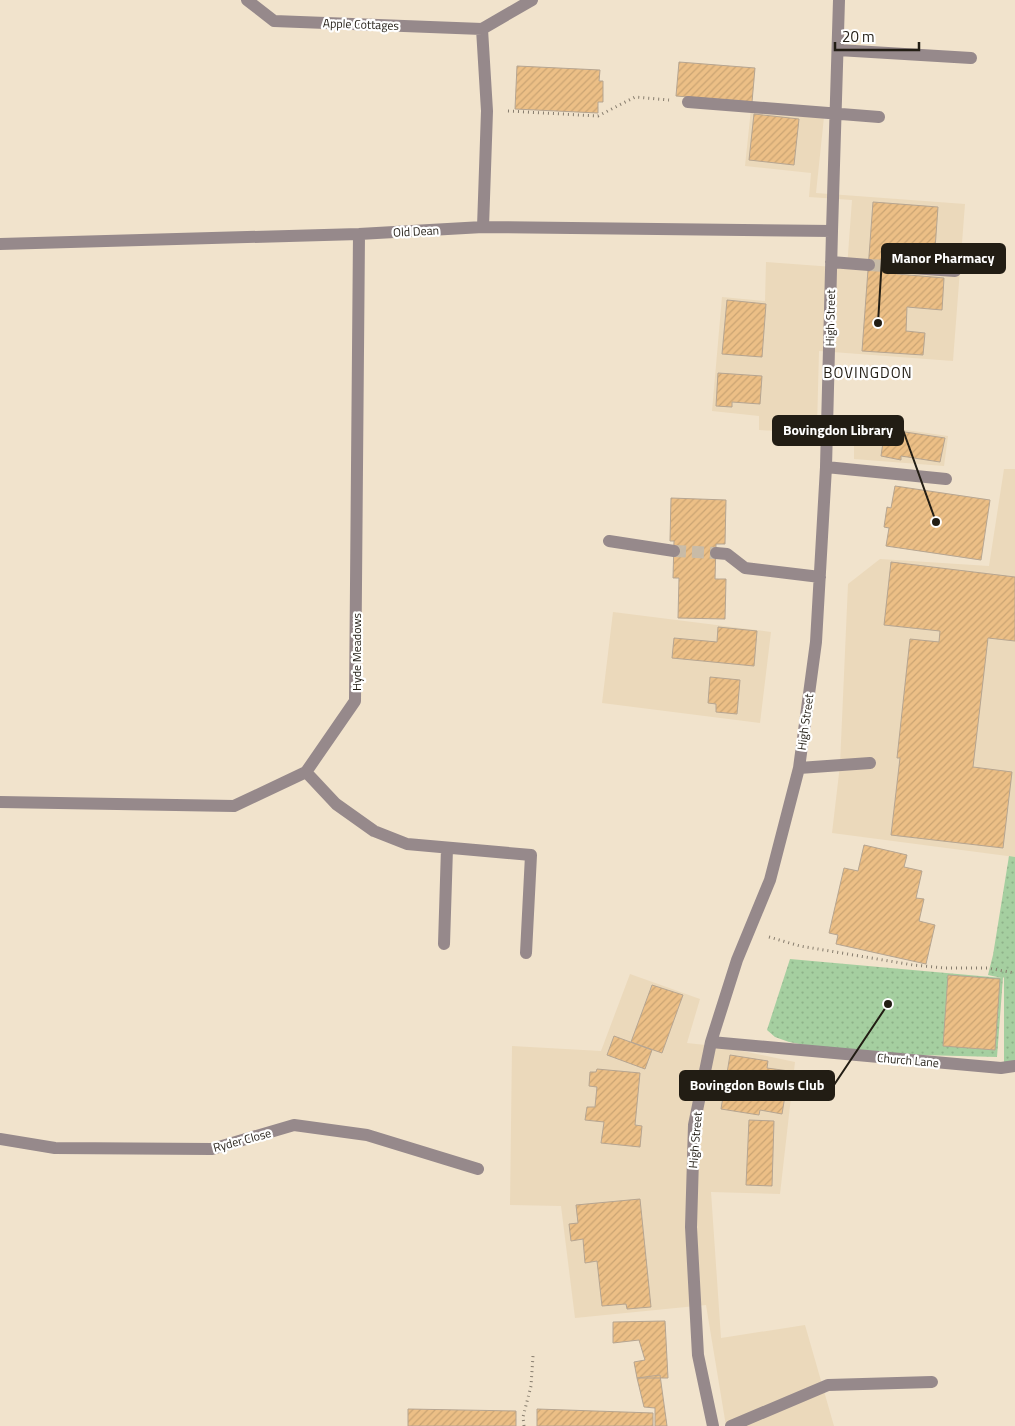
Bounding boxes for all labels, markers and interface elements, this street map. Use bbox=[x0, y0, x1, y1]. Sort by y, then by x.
street label: Apple Cottages bbox=[323, 13, 400, 35]
scale bar bbox=[835, 20, 919, 52]
text: 20 m bbox=[842, 25, 875, 48]
street label: Old Dean bbox=[393, 220, 439, 242]
callout: Manor Pharmacy bbox=[882, 244, 1005, 273]
text: Manor Pharmacy bbox=[891, 247, 995, 268]
street label: High Street bbox=[820, 289, 840, 347]
district label: BOVINGDON bbox=[823, 361, 913, 384]
callout: Bovingdon Library bbox=[773, 416, 903, 445]
text: Bovingdon Library bbox=[783, 419, 893, 440]
street label: Hyde Meadows bbox=[347, 612, 366, 691]
street label: High Street bbox=[792, 692, 818, 752]
street label: Church Lane bbox=[876, 1048, 940, 1072]
callout: Bovingdon Bowls Club bbox=[680, 1071, 834, 1100]
text: Bovingdon Bowls Club bbox=[690, 1074, 825, 1095]
street label: High Street bbox=[683, 1110, 707, 1169]
street label: Ryder Close bbox=[211, 1123, 273, 1157]

